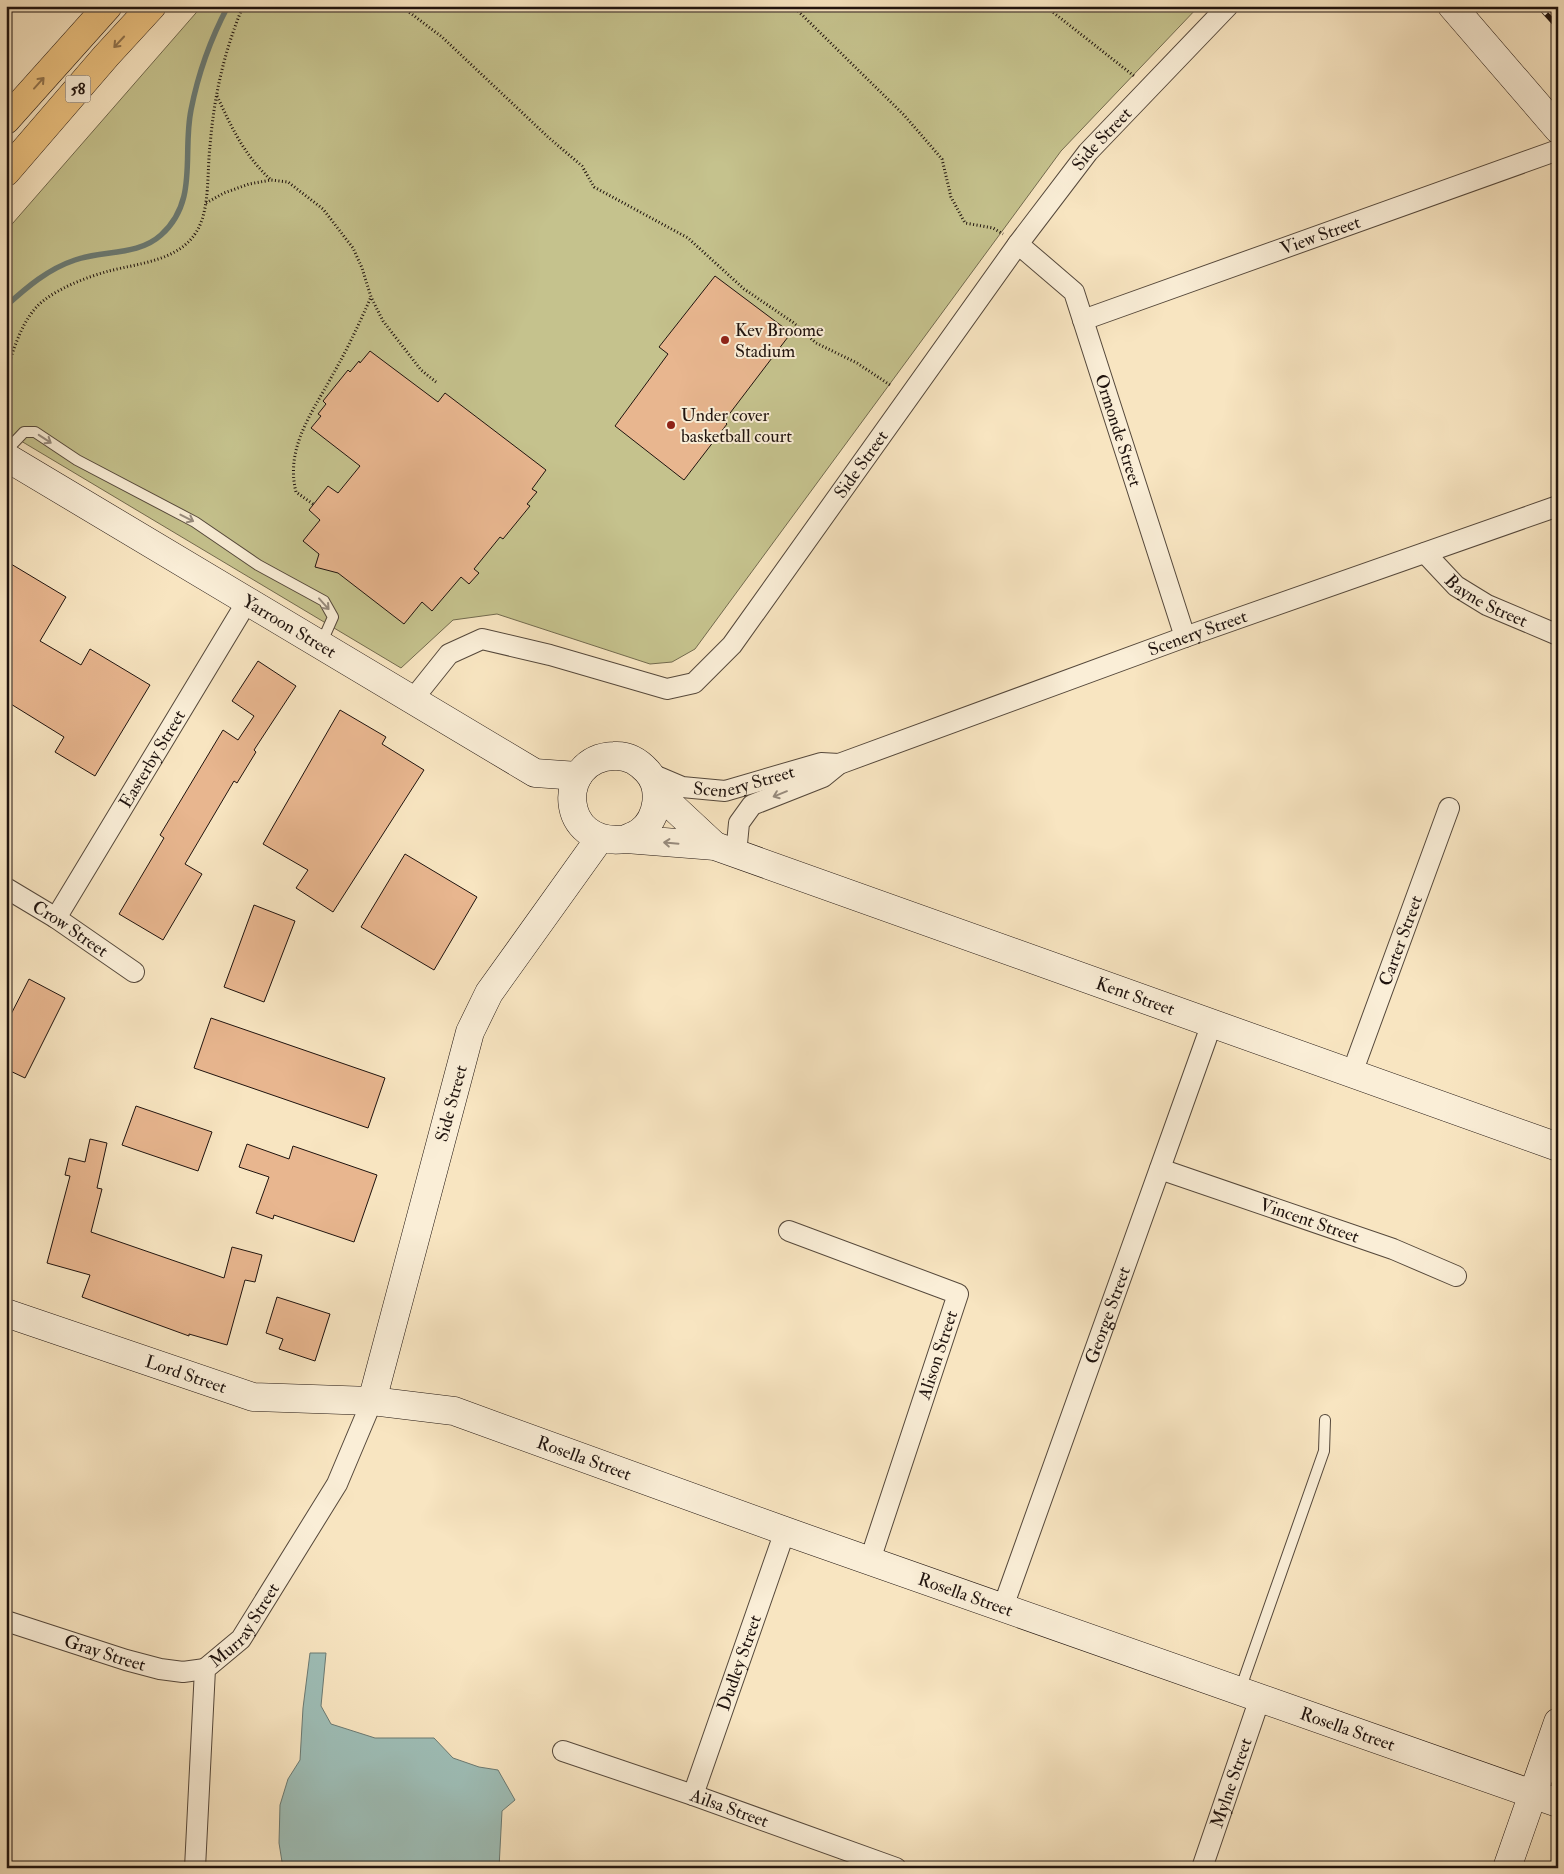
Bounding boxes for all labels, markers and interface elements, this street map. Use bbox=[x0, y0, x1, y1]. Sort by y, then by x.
one-way arrow bbox=[113, 36, 125, 49]
road number: 58 bbox=[66, 76, 90, 102]
one-way arrow bbox=[33, 77, 44, 90]
street label: Side Street bbox=[1067, 102, 1137, 175]
street label: View Street bbox=[1277, 210, 1363, 260]
place label: Kev Broome Stadium bbox=[735, 319, 824, 363]
marker: Kev Broome Stadium bbox=[719, 334, 731, 346]
street label: Ormonde Street bbox=[1090, 371, 1147, 490]
place label: Under cover basketball court bbox=[681, 404, 792, 448]
marker: Under cover basketball court bbox=[665, 419, 677, 431]
street label: Side Street bbox=[829, 426, 893, 503]
one-way arrow bbox=[38, 433, 52, 444]
one-way arrow bbox=[179, 514, 194, 523]
street label: Bayne Street bbox=[1440, 570, 1531, 632]
street label: Yarroon Street bbox=[238, 589, 341, 663]
one-way arrow bbox=[318, 598, 329, 611]
street label: Scenery Street bbox=[1145, 605, 1250, 661]
street label: Easterby Street bbox=[114, 705, 191, 812]
street label: Scenery Street bbox=[692, 760, 797, 803]
one-way arrow bbox=[773, 790, 788, 799]
one-way arrow bbox=[663, 838, 679, 847]
street label: Carter Street bbox=[1373, 892, 1428, 989]
street label: Crow Street bbox=[28, 895, 113, 962]
street label: Kent Street bbox=[1093, 971, 1178, 1021]
street label: Side Street bbox=[430, 1062, 472, 1144]
street label: Vincent Street bbox=[1257, 1193, 1362, 1248]
street label: George Street bbox=[1080, 1263, 1135, 1367]
street label: Alison Street bbox=[913, 1307, 963, 1403]
street label: Lord Street bbox=[142, 1350, 230, 1399]
street label: Rosella Street bbox=[534, 1431, 635, 1486]
street label: Rosella Street bbox=[915, 1567, 1016, 1622]
street label: Murray Street bbox=[204, 1578, 285, 1672]
street label: Dudley Street bbox=[712, 1612, 766, 1714]
street label: Gray Street bbox=[61, 1629, 148, 1676]
street label: Rosella Street bbox=[1297, 1702, 1398, 1756]
street label: Mylne Street bbox=[1205, 1735, 1257, 1831]
street label: Ailsa Street bbox=[686, 1783, 772, 1833]

